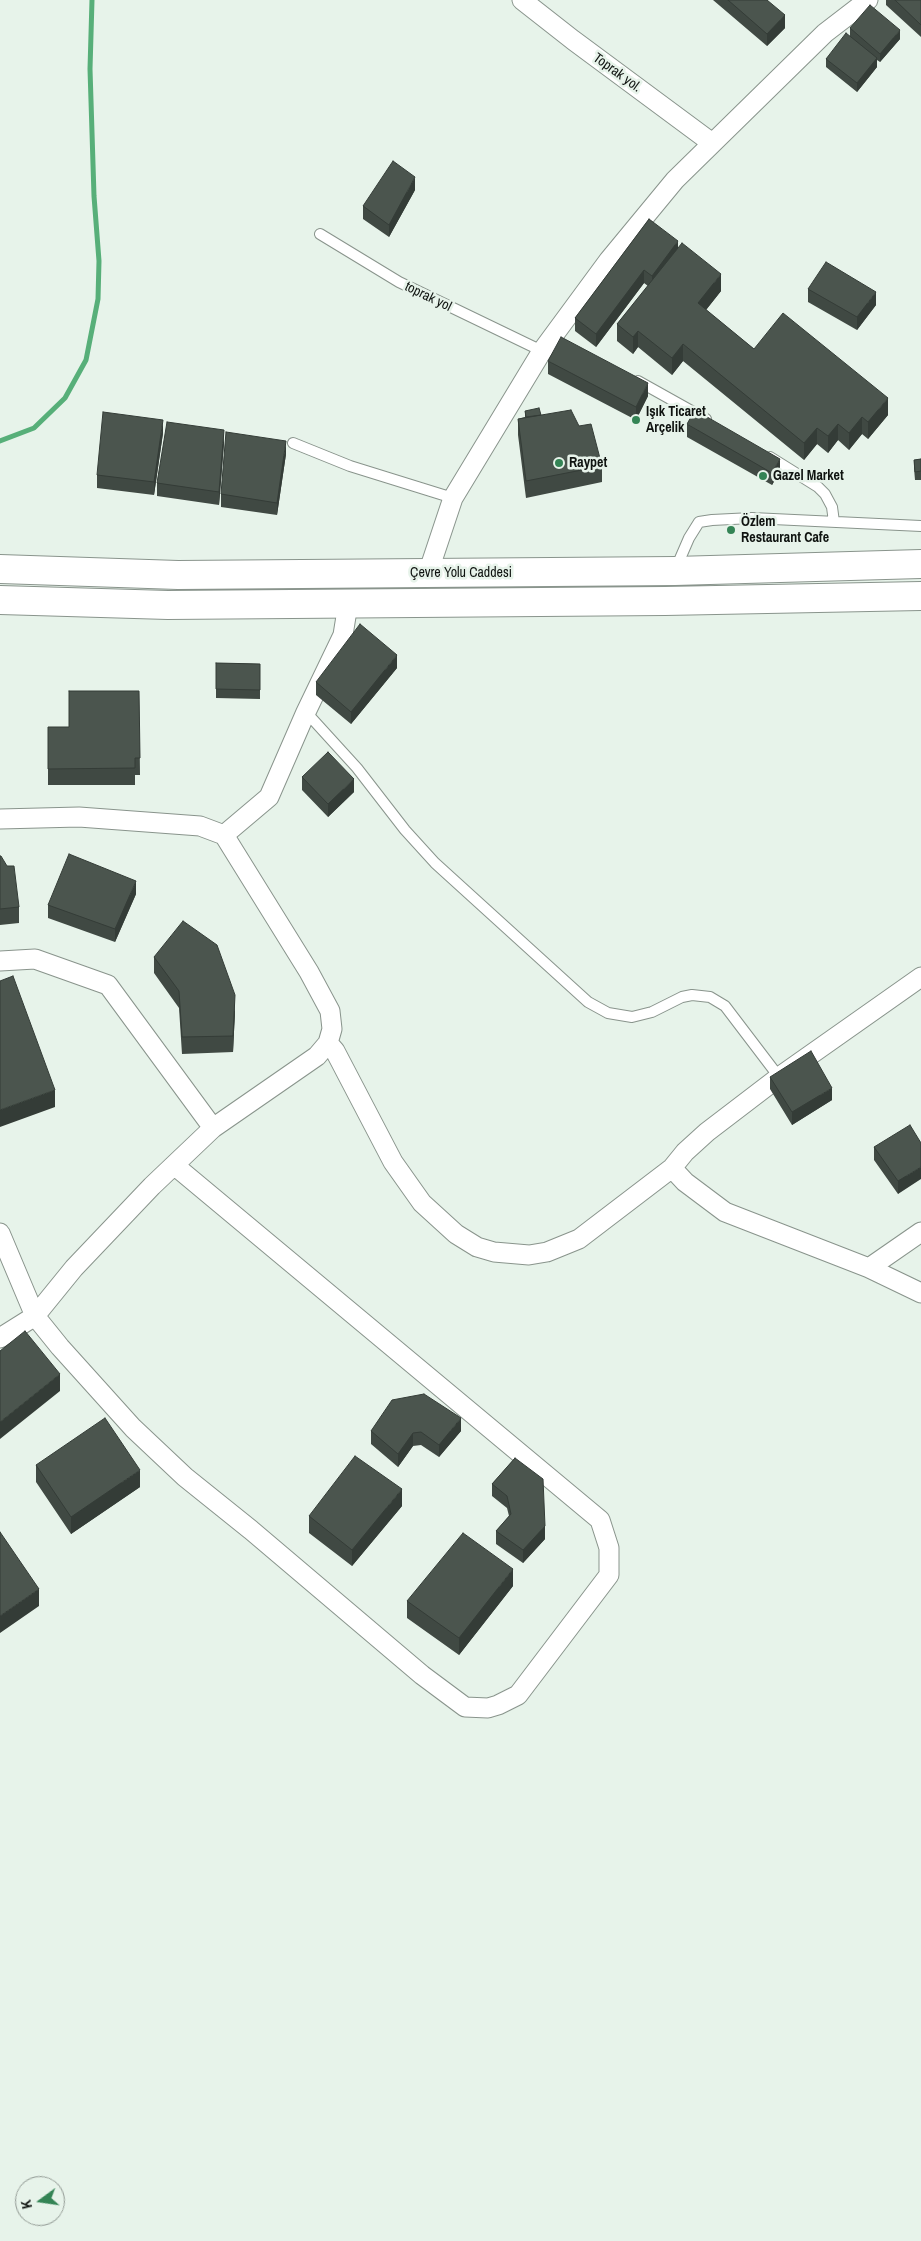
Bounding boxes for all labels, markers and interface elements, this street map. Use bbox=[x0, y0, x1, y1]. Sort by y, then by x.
street label: Toprak yol. bbox=[590, 50, 644, 96]
street label: toprak yol bbox=[402, 279, 454, 315]
place label: Işık Ticaret Arçelik bbox=[646, 404, 706, 437]
marker: Işık Ticaret Arçelik bbox=[630, 414, 642, 426]
place label: Raypet bbox=[569, 455, 607, 471]
marker: Raypet bbox=[553, 457, 565, 469]
place label: Gazel Market bbox=[773, 468, 844, 484]
marker: Gazel Market bbox=[757, 470, 769, 482]
place label: Özlem Restaurant Cafe bbox=[741, 514, 829, 546]
marker: Özlem Restaurant Cafe bbox=[725, 524, 737, 536]
street label: Çevre Yolu Caddesi bbox=[410, 565, 512, 581]
north arrow bbox=[15, 2176, 65, 2226]
text: K bbox=[17, 2198, 36, 2211]

